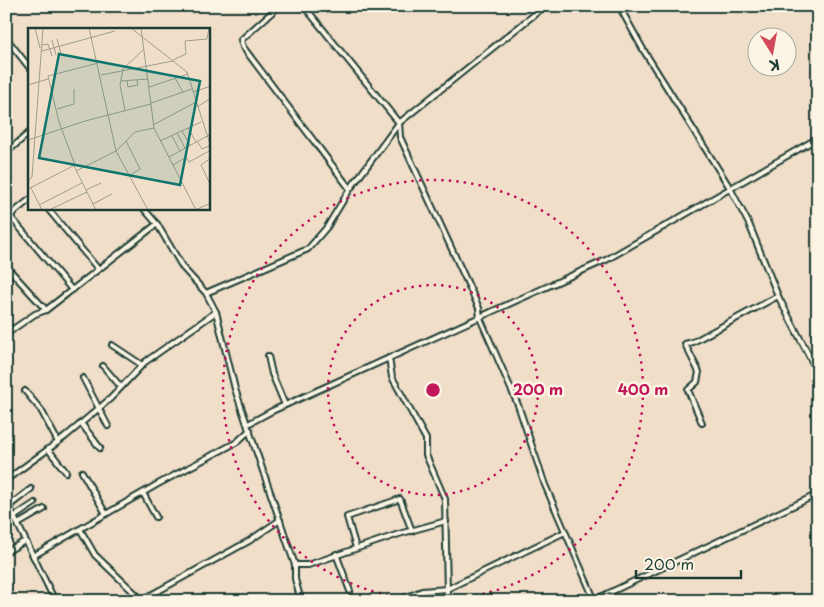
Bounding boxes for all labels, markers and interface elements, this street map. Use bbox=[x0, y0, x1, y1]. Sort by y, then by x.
inset map bbox=[28, 28, 210, 210]
north arrow bbox=[746, 28, 796, 78]
text: K bbox=[768, 54, 782, 77]
text: 200 m bbox=[513, 377, 563, 400]
text: 400 m bbox=[618, 377, 668, 400]
centre of rings bbox=[424, 381, 442, 399]
scale bar bbox=[636, 547, 742, 579]
text: 200 m bbox=[644, 552, 694, 575]

